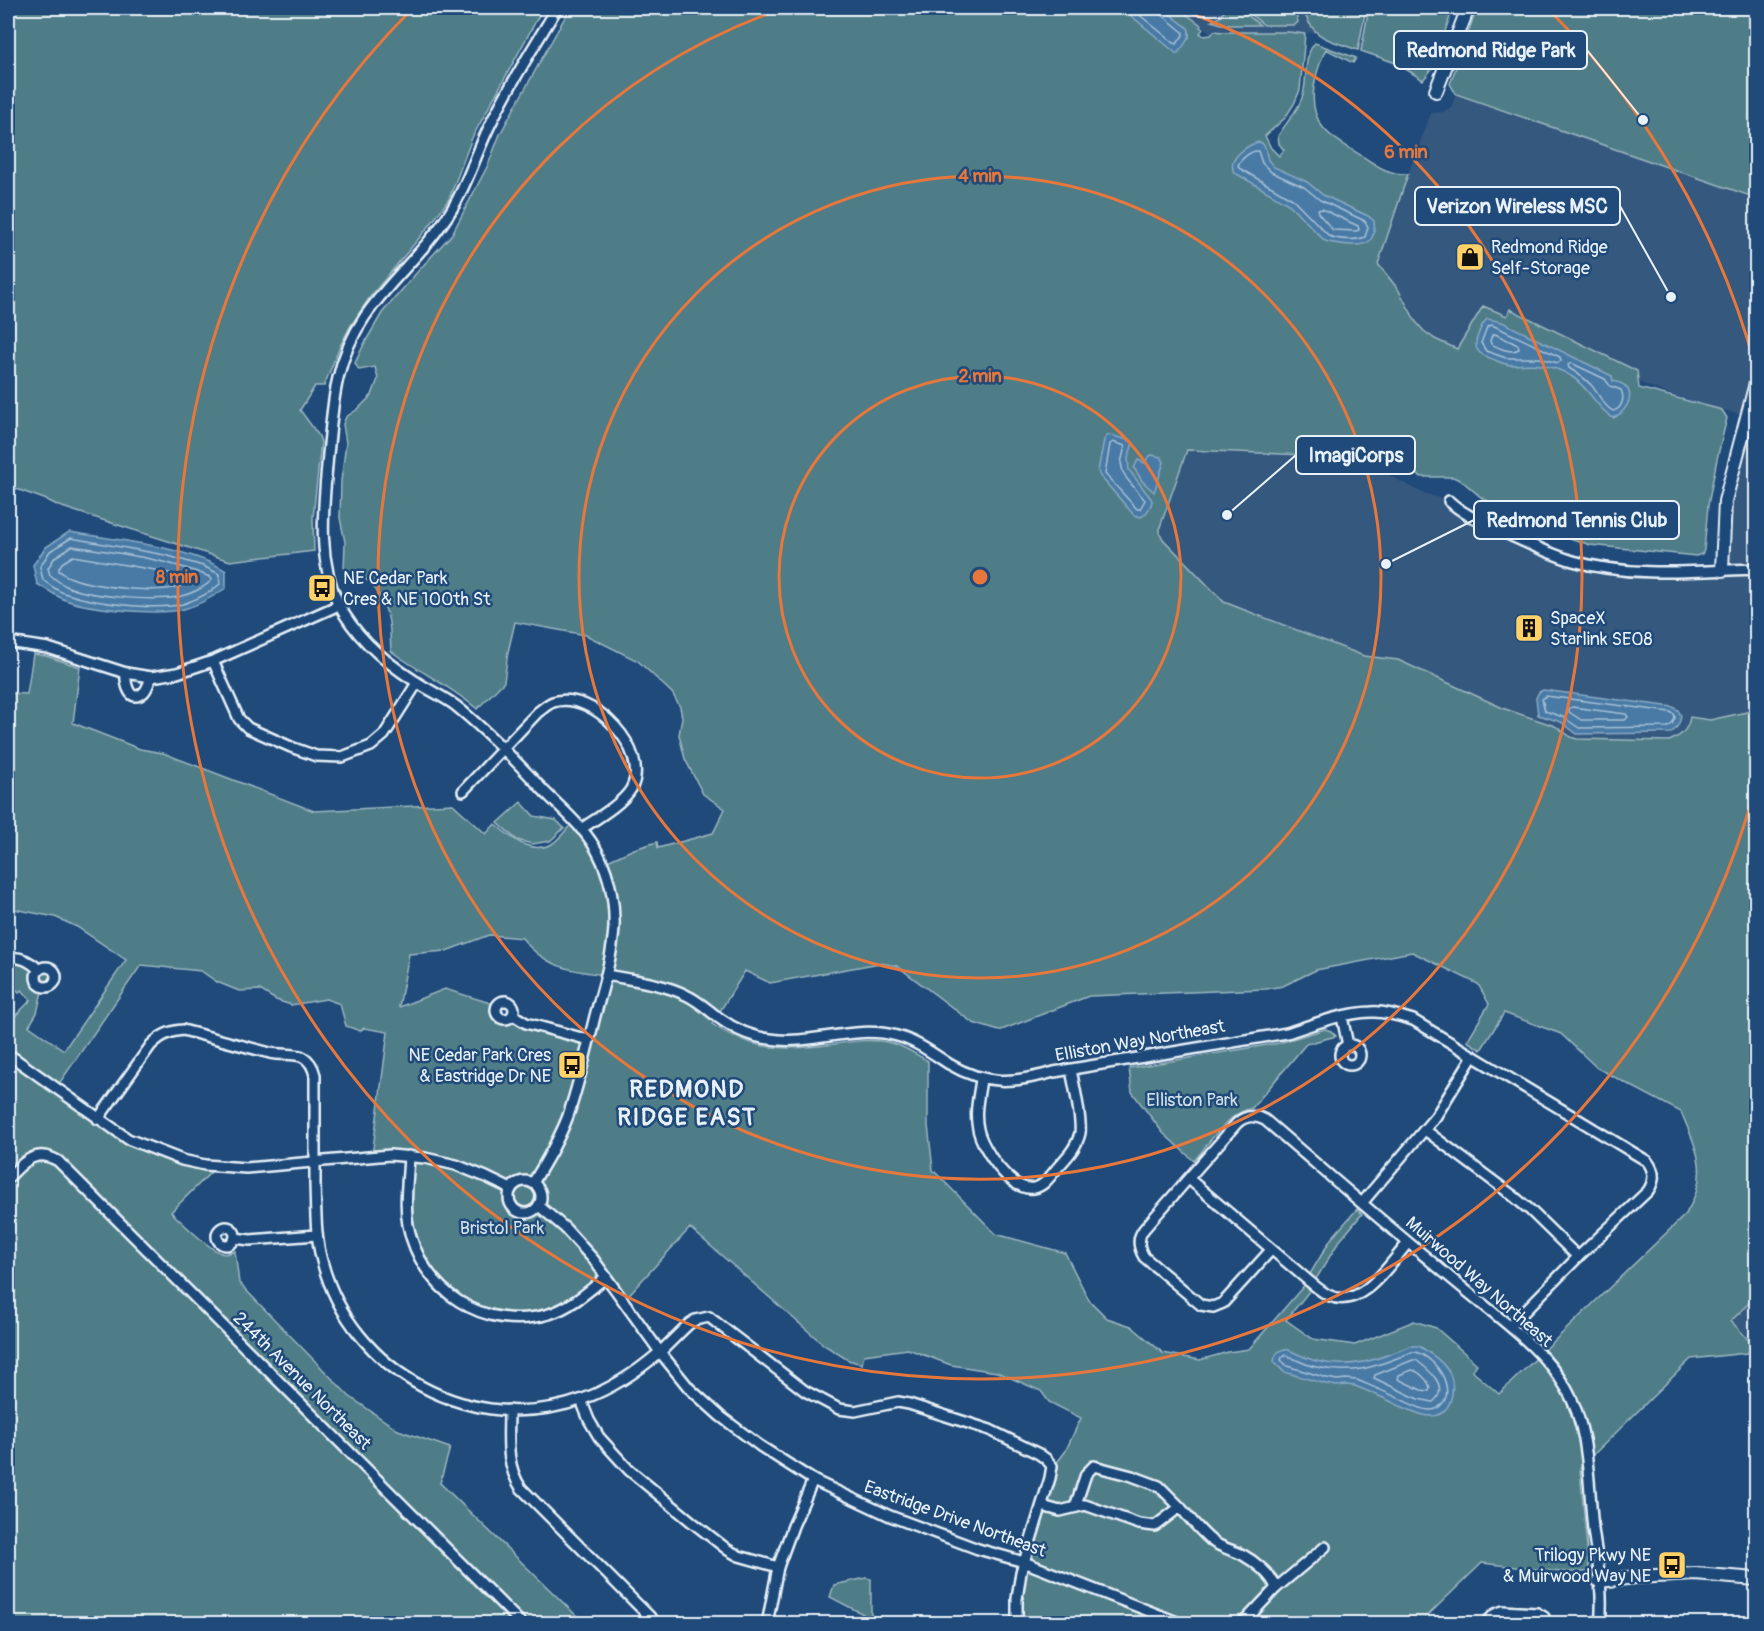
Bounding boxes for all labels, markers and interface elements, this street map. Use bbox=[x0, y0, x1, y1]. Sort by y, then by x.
callout: Redmond Ridge Park bbox=[1394, 31, 1587, 69]
text: Redmond Ridge Park bbox=[1406, 38, 1576, 63]
text: 6 min bbox=[1384, 141, 1428, 164]
text: 4 min bbox=[958, 165, 1002, 188]
callout: Verizon Wireless MSC bbox=[1415, 187, 1620, 225]
text: Verizon Wireless MSC bbox=[1426, 194, 1608, 219]
place label: Redmond Ridge Self-Storage bbox=[1491, 236, 1608, 280]
shop icon: Redmond Ridge Self-Storage bbox=[1454, 241, 1486, 273]
text: 2 min bbox=[958, 365, 1002, 388]
callout: ImagiCorps bbox=[1296, 436, 1415, 474]
text: ImagiCorps bbox=[1309, 443, 1404, 468]
callout: Redmond Tennis Club bbox=[1474, 501, 1679, 539]
text: Redmond Tennis Club bbox=[1487, 508, 1668, 533]
text: 8 min bbox=[156, 566, 198, 589]
place label: NE Cedar Park Cres & NE 100th St bbox=[343, 567, 491, 611]
centre of rings bbox=[970, 567, 990, 587]
bus stop icon: NE Cedar Park Cres & NE 100th St bbox=[306, 572, 338, 604]
place label: SpaceX Starlink SE08 bbox=[1550, 607, 1653, 651]
building icon: SpaceX Starlink SE08 bbox=[1513, 612, 1545, 644]
street label: Elliston Way Northeast bbox=[1053, 1015, 1227, 1067]
place label: NE Cedar Park Cres & Eastridge Dr NE bbox=[409, 1044, 551, 1088]
bus stop icon: NE Cedar Park Cres & Eastridge Dr NE bbox=[556, 1049, 588, 1081]
district label: REDMOND RIDGE EAST bbox=[617, 1075, 757, 1132]
park label: Elliston Park bbox=[1146, 1089, 1238, 1112]
street label: Muirwood Way Northeast bbox=[1401, 1212, 1558, 1353]
park label: Bristol Park bbox=[460, 1217, 545, 1240]
street label: 244th Avenue Northeast bbox=[228, 1307, 377, 1456]
street label: Eastridge Drive Northeast bbox=[861, 1475, 1050, 1563]
place label: Trilogy Pkwy NE & Muirwood Way NE bbox=[1503, 1544, 1651, 1588]
bus stop icon: Trilogy Pkwy NE & Muirwood Way NE bbox=[1656, 1549, 1688, 1581]

